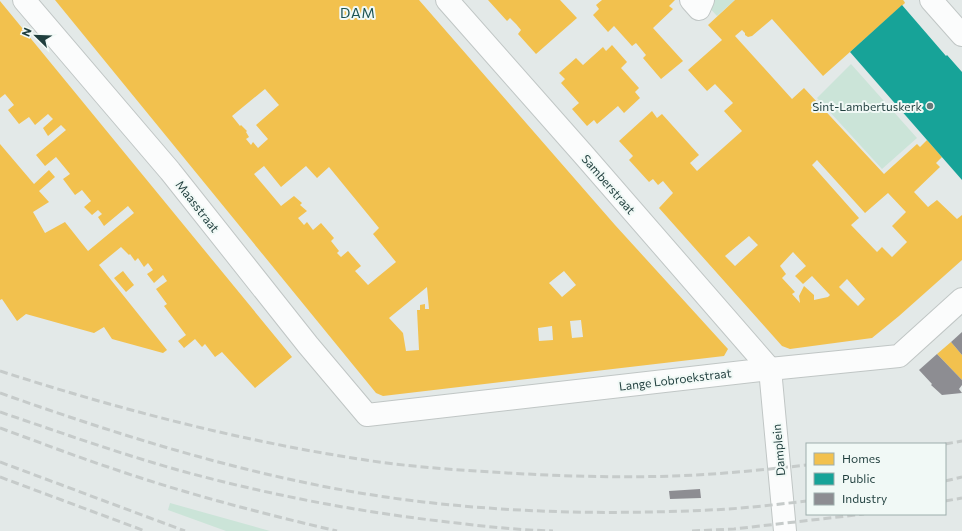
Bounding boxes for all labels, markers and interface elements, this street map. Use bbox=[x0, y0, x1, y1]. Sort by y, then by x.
district label: DAM bbox=[340, 4, 376, 21]
north arrow bbox=[16, 16, 56, 56]
text: N bbox=[19, 26, 34, 38]
place label: Sint-Lambertuskerk bbox=[812, 99, 922, 113]
marker: Sint-Lambertuskerk bbox=[925, 101, 935, 111]
street label: Samberstraat bbox=[579, 151, 639, 217]
street label: Maasstraat bbox=[173, 177, 223, 235]
street label: Lange Lobroekstraat bbox=[618, 365, 732, 393]
street label: Damplein bbox=[769, 423, 787, 477]
legend bbox=[806, 443, 946, 515]
text: Homes bbox=[842, 451, 880, 465]
text: Public bbox=[842, 471, 875, 485]
text: Industry bbox=[842, 491, 887, 505]

